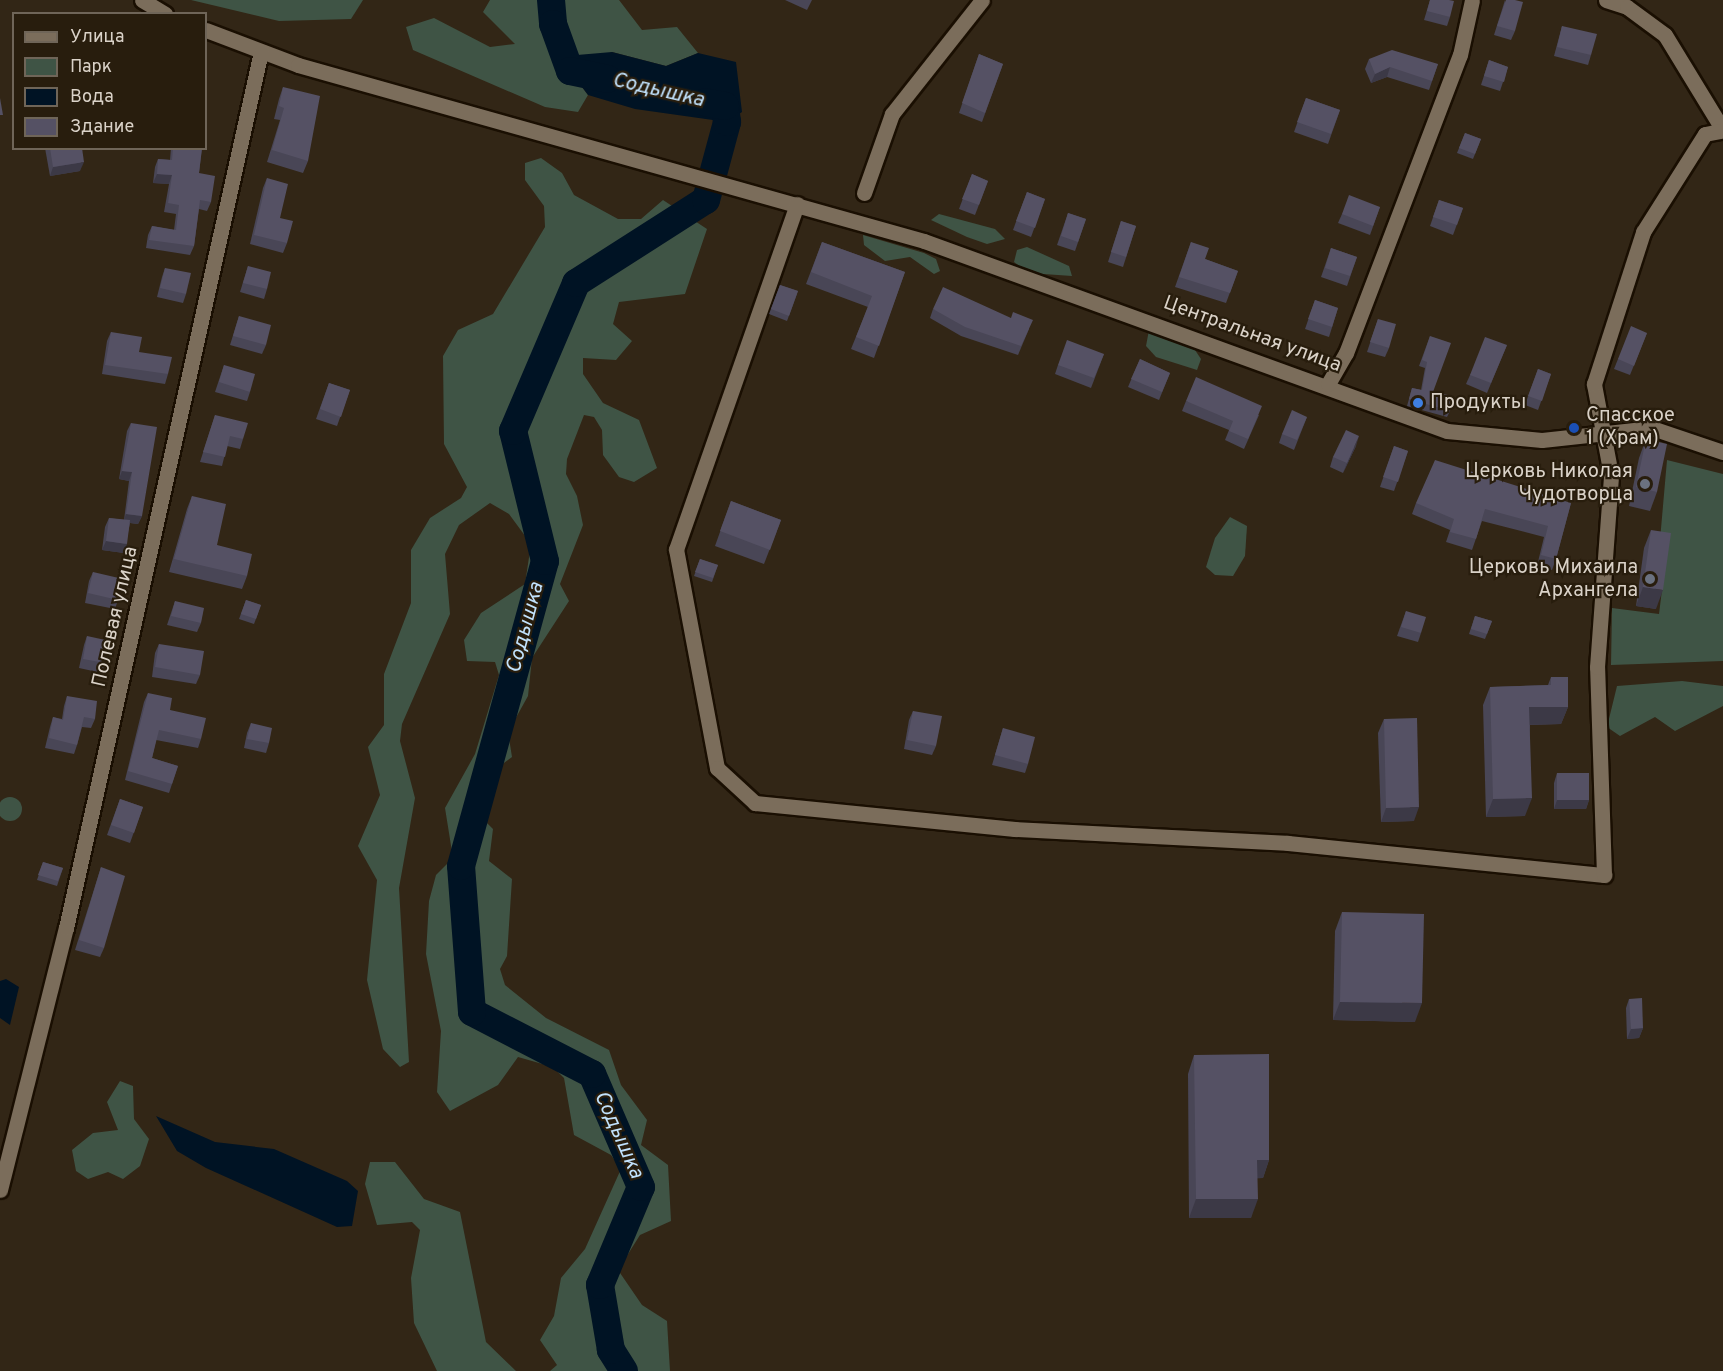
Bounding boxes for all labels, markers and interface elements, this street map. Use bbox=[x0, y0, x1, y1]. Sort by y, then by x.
legend bbox=[12, 12, 207, 150]
text: Улица bbox=[70, 26, 124, 49]
text: Парк bbox=[70, 56, 112, 79]
water label: Содышка bbox=[610, 68, 706, 114]
text: Вода bbox=[70, 86, 114, 109]
text: Здание bbox=[70, 116, 134, 139]
street label: Центральная улица bbox=[1160, 292, 1344, 378]
place label: Продукты bbox=[1430, 391, 1526, 415]
marker: Продукты bbox=[1411, 396, 1425, 410]
place label: Спасское 1 (Храм) bbox=[1586, 404, 1675, 451]
marker: Спасское 1 (Храм) bbox=[1567, 421, 1581, 435]
place label: Церковь Николая Чудотворца bbox=[1465, 460, 1633, 507]
marker: Церковь Николая Чудотворца bbox=[1638, 477, 1652, 491]
street label: Полевая улица bbox=[88, 544, 144, 690]
place label: Церковь Михаила Архангела bbox=[1469, 556, 1638, 603]
marker: Церковь Михаила Архангела bbox=[1643, 572, 1657, 586]
water label: Содышка bbox=[502, 580, 550, 676]
water label: Содышка bbox=[588, 1087, 648, 1183]

